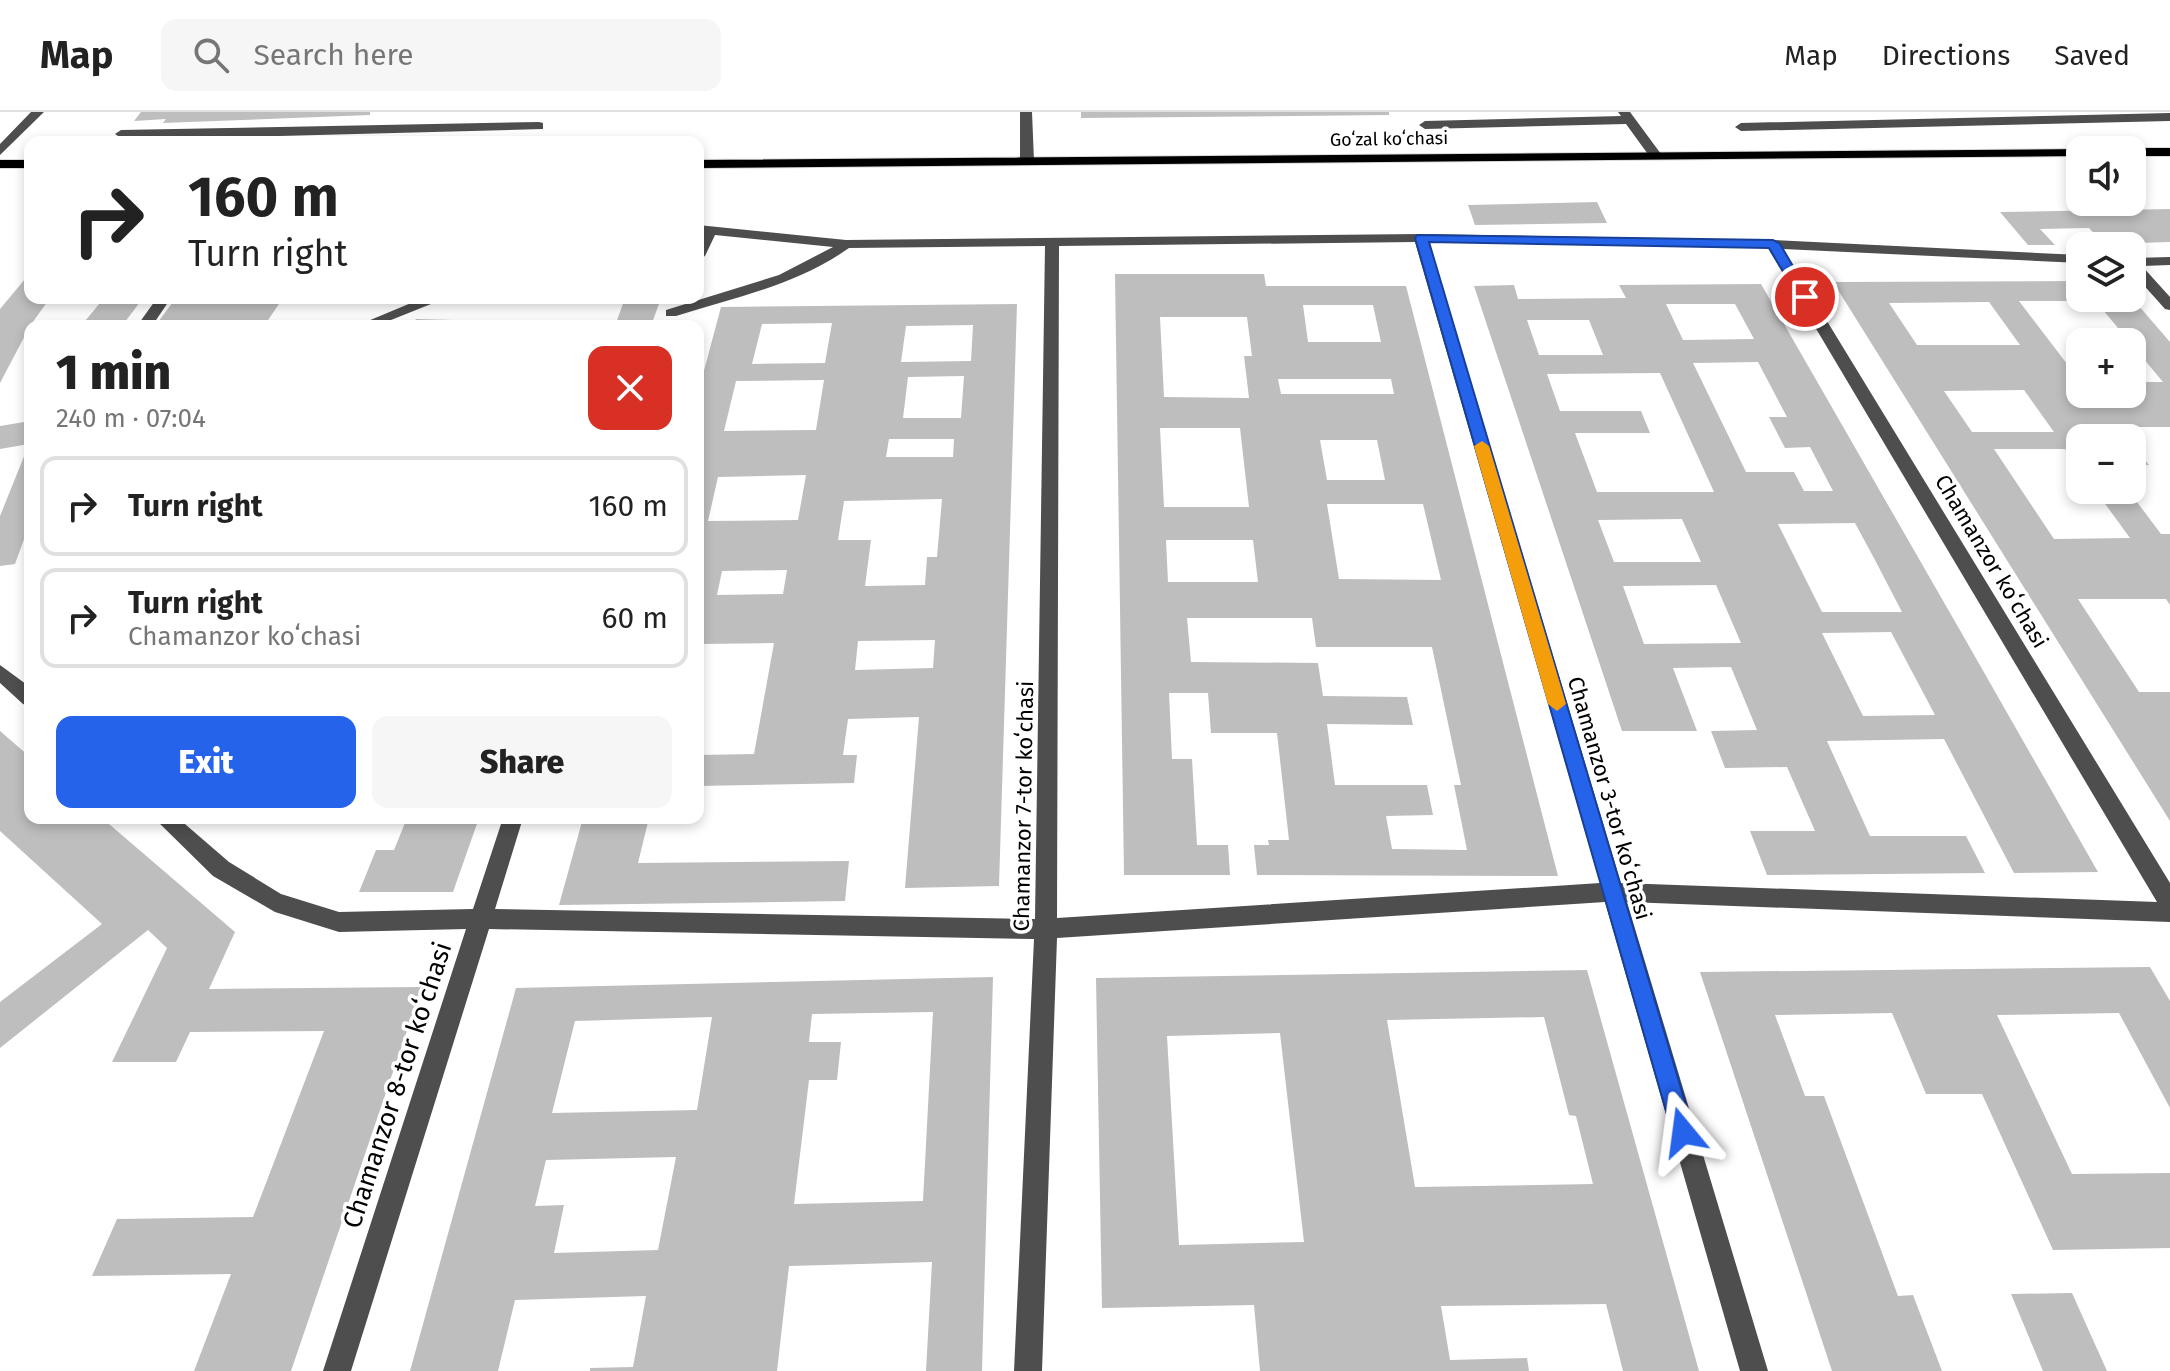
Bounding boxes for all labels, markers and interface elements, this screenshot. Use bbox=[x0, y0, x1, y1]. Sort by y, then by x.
search box bbox=[161, 19, 721, 91]
text: Map bbox=[40, 32, 113, 78]
icon: search bbox=[189, 33, 233, 77]
text: Search here bbox=[253, 37, 414, 73]
text: Map bbox=[1784, 39, 1838, 72]
text: Directions bbox=[1882, 39, 2010, 72]
text: Saved bbox=[2054, 39, 2130, 72]
street label: Goʻzal koʻchasi bbox=[1330, 127, 1448, 151]
map controls bbox=[2066, 136, 2146, 504]
button: sound bbox=[2066, 136, 2146, 216]
text: 160 m bbox=[188, 164, 339, 231]
icon: right bbox=[56, 168, 160, 272]
text: Turn right bbox=[188, 232, 348, 276]
button: layers bbox=[2066, 232, 2146, 312]
pin bbox=[1771, 263, 1839, 331]
icon: arrive bbox=[1783, 275, 1827, 319]
button: + bbox=[2066, 328, 2146, 408]
text: 1 min bbox=[56, 344, 171, 402]
button: close bbox=[588, 346, 672, 430]
text: 240 m · 07:04 bbox=[56, 403, 206, 434]
button: − bbox=[2066, 424, 2146, 504]
street label: Chamanzor koʻchasi bbox=[1929, 470, 2054, 653]
icon: right bbox=[60, 484, 104, 528]
text: Turn right bbox=[128, 488, 263, 524]
text: 160 m bbox=[589, 488, 668, 524]
text: Turn right bbox=[128, 585, 263, 621]
icon: right bbox=[60, 596, 104, 640]
text: 60 m bbox=[602, 600, 668, 636]
text: Chamanzor koʻchasi bbox=[128, 621, 361, 652]
street label: Chamanzor 3-tor koʻchasi bbox=[1562, 673, 1657, 923]
street label: Chamanzor 7-tor koʻchasi bbox=[1008, 680, 1039, 932]
button: Exit bbox=[56, 716, 356, 808]
button: Share bbox=[372, 716, 672, 808]
street label: Chamanzor 8-tor koʻchasi bbox=[337, 938, 458, 1232]
position arrow bbox=[1641, 1090, 1725, 1174]

